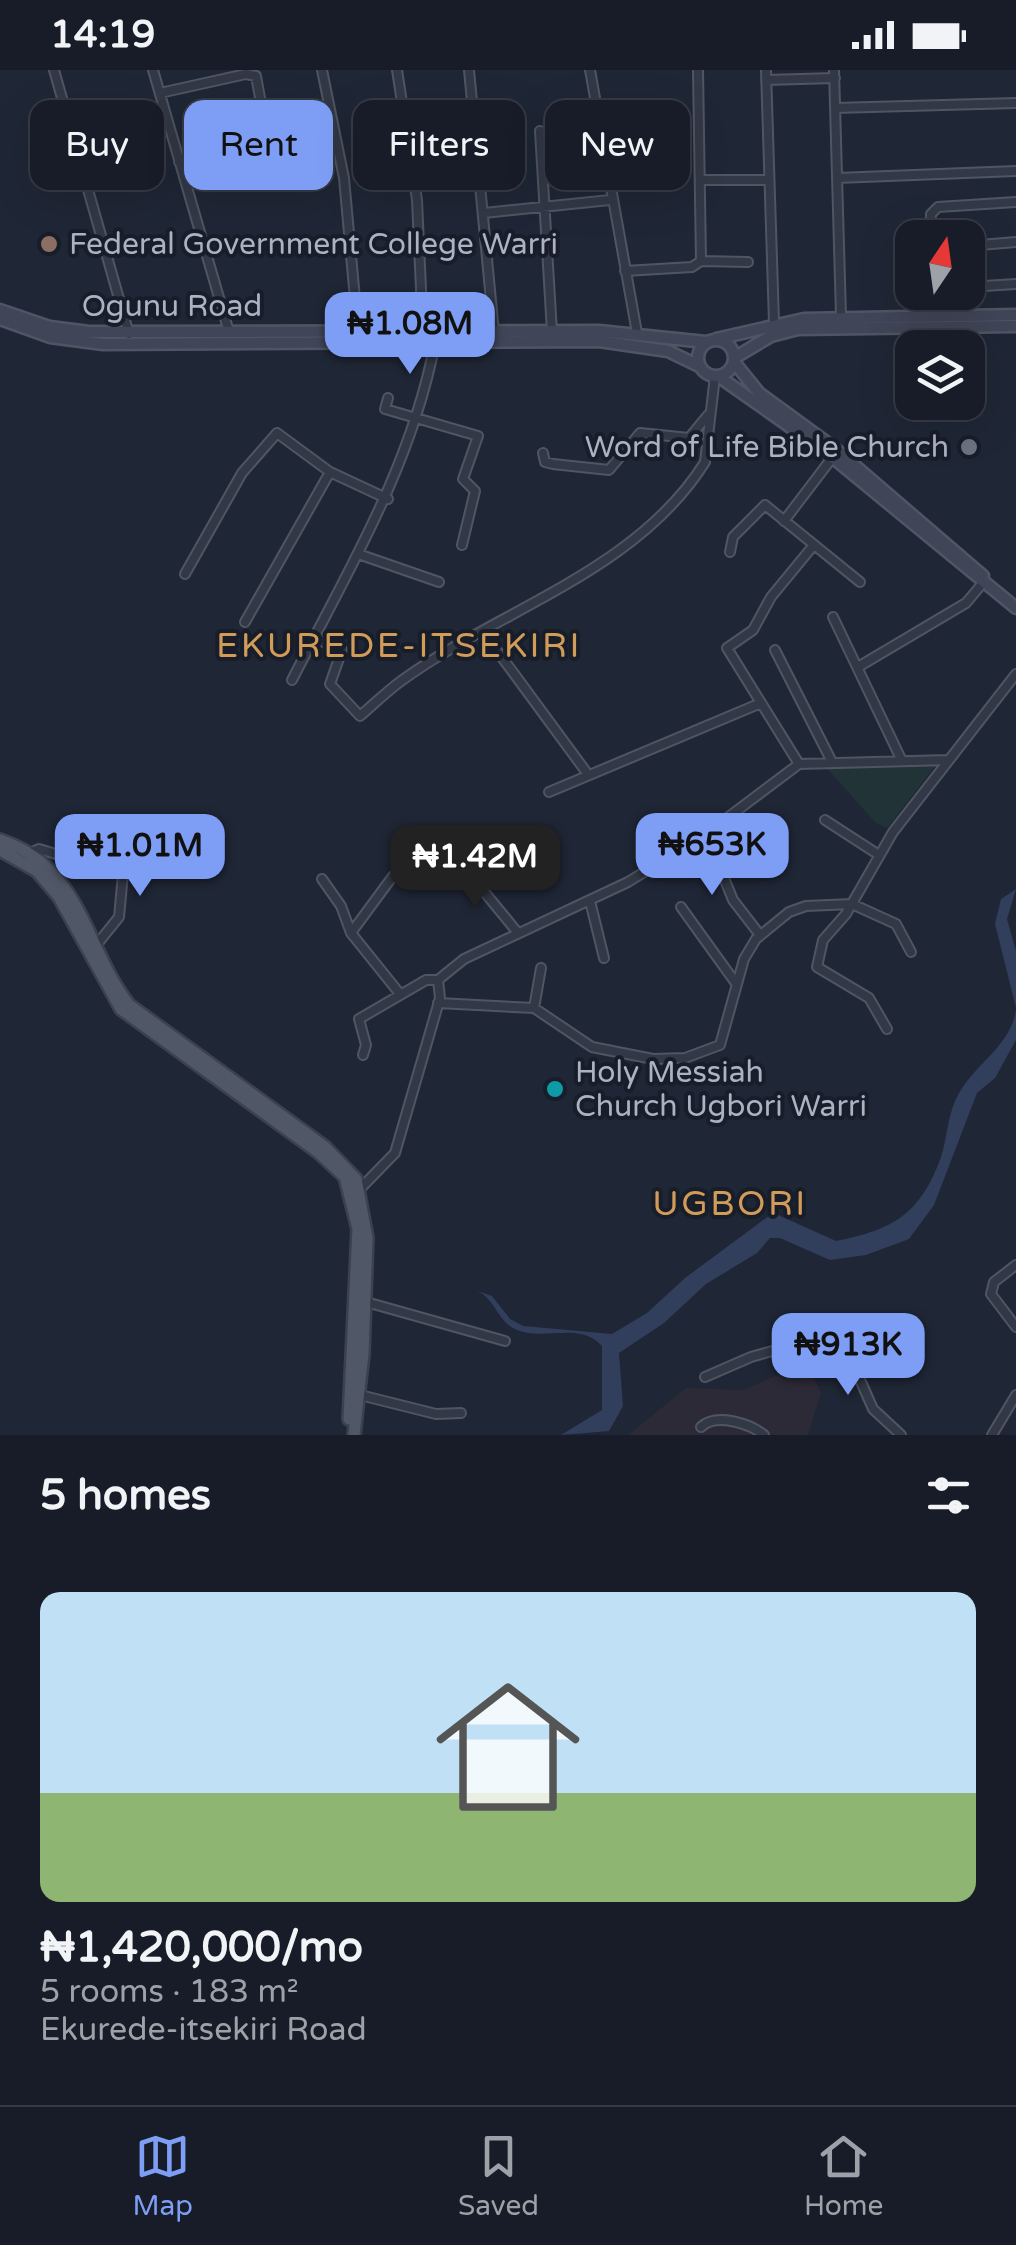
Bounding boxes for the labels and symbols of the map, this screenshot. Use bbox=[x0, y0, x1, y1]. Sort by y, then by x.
north arrow bbox=[895, 220, 985, 310]
place label: Federal Government College Warri bbox=[69, 226, 558, 263]
marker: Federal Government College Warri bbox=[38, 233, 60, 255]
street label: Ogunu Road bbox=[82, 288, 262, 325]
pin: ₦1.08M bbox=[329, 292, 491, 377]
place label: Word of Life Bible Church bbox=[585, 429, 949, 466]
marker: Word of Life Bible Church bbox=[958, 436, 980, 458]
district label: EKUREDE-ITSEKIRI bbox=[216, 625, 582, 667]
pin: ₦653K bbox=[642, 813, 782, 898]
pin: ₦1.01M bbox=[59, 814, 221, 899]
pin: ₦1.42M bbox=[394, 825, 556, 910]
place label: Holy Messiah Church Ugbori Warri bbox=[575, 1054, 867, 1125]
marker: Holy Messiah Church Ugbori Warri bbox=[544, 1078, 566, 1100]
district label: UGBORI bbox=[652, 1183, 808, 1225]
pin: ₦913K bbox=[778, 1313, 918, 1398]

